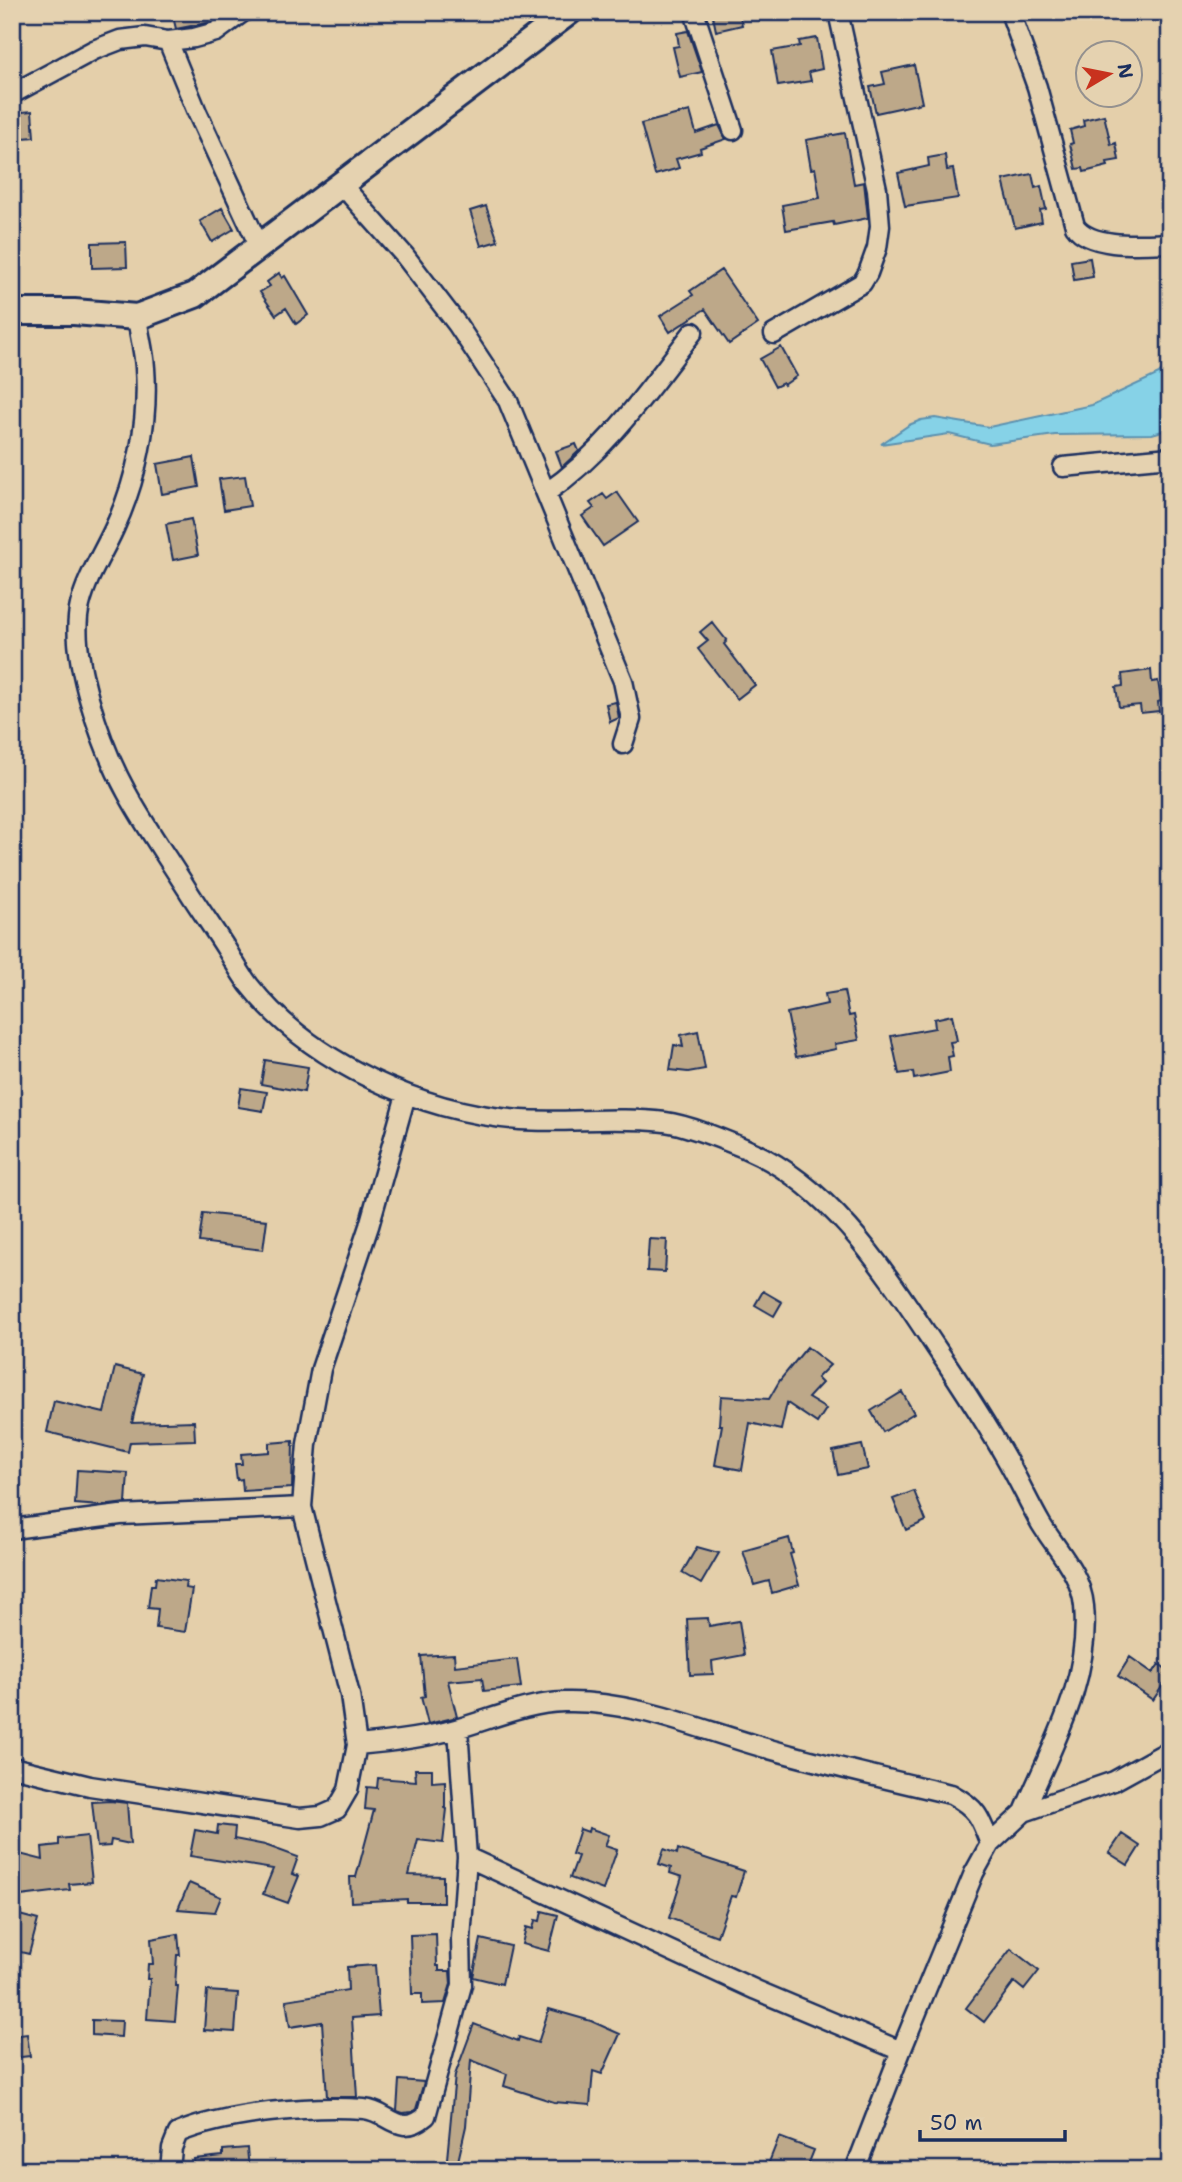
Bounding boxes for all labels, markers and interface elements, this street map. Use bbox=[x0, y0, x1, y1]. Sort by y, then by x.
north arrow bbox=[1074, 38, 1144, 108]
text: N bbox=[1112, 62, 1139, 81]
scale bar bbox=[920, 2098, 1065, 2142]
text: 50 m bbox=[930, 2109, 983, 2137]

